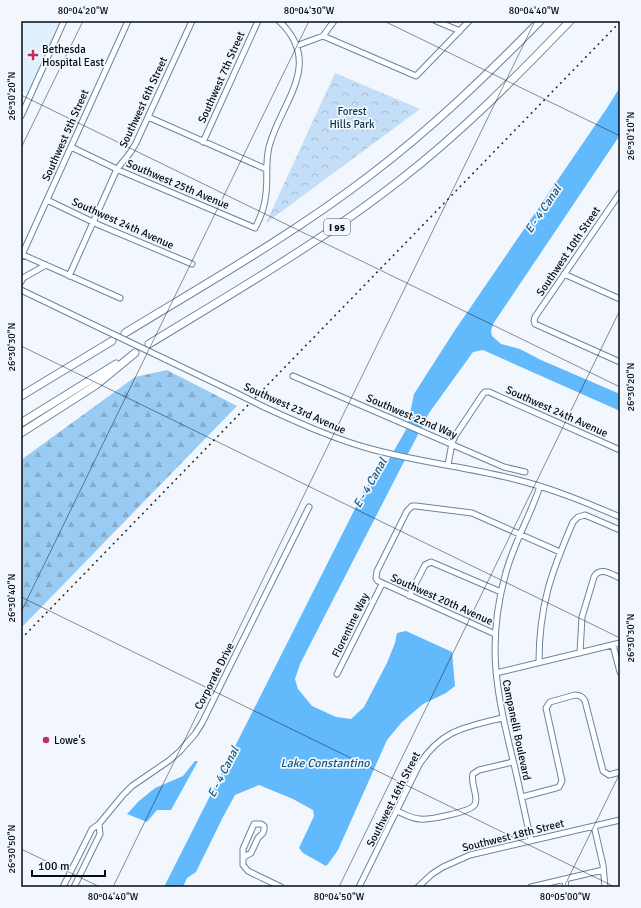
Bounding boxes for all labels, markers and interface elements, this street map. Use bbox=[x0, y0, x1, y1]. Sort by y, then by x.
text: 80°04'20"W bbox=[58, 5, 109, 17]
text: 80°04'30"W bbox=[284, 5, 335, 17]
text: 80°04'40"W bbox=[509, 5, 560, 17]
street label: Southwest 7th Street bbox=[195, 29, 248, 125]
place label: Bethesda Hospital East bbox=[42, 43, 104, 69]
marker: Bethesda Hospital East bbox=[27, 49, 39, 61]
street label: Southwest 6th Street bbox=[117, 55, 170, 150]
text: 26°30'20"N bbox=[6, 72, 18, 120]
street label: Southwest 5th Street bbox=[39, 87, 92, 183]
park label: Forest Hills Park bbox=[329, 105, 375, 131]
text: 26°30'10"N bbox=[625, 112, 637, 160]
street label: Southwest 25th Avenue bbox=[124, 157, 231, 212]
water label: E - 4 Canal bbox=[522, 181, 566, 236]
street label: Southwest 24th Avenue bbox=[70, 195, 176, 252]
street label: Southwest 10th Street bbox=[534, 204, 603, 298]
road number: I 95 bbox=[324, 219, 350, 235]
text: 26°30'30"N bbox=[6, 323, 18, 371]
text: 26°30'20"N bbox=[625, 363, 637, 411]
street label: Southwest 23rd Avenue bbox=[242, 380, 348, 437]
street label: Southwest 24th Avenue bbox=[504, 383, 610, 440]
street label: Southwest 22nd Way bbox=[364, 391, 460, 442]
water label: E - 4 Canal bbox=[350, 454, 391, 511]
street label: Southwest 20th Avenue bbox=[389, 571, 495, 628]
text: 26°30'40"N bbox=[6, 574, 18, 622]
street label: Florentine Way bbox=[329, 590, 372, 660]
text: 26°30'30"N bbox=[625, 614, 637, 662]
street label: Corporate Drive bbox=[192, 640, 237, 712]
street label: Campanelli Boulevard bbox=[499, 679, 534, 782]
place label: Lowe's bbox=[54, 734, 86, 747]
marker: Lowe's bbox=[41, 735, 51, 745]
water label: E - 4 Canal bbox=[204, 743, 243, 800]
street label: Southwest 16th Street bbox=[364, 749, 423, 849]
water label: Lake Constantino bbox=[280, 756, 370, 771]
street label: Southwest 18th Street bbox=[461, 816, 566, 854]
text: 26°30'50"N bbox=[6, 825, 18, 873]
scale bar bbox=[32, 852, 105, 878]
text: 100 m bbox=[38, 859, 70, 874]
text: 80°04'40"W bbox=[88, 891, 139, 903]
text: 80°04'50"W bbox=[314, 891, 365, 903]
text: 80°05'00"W bbox=[540, 891, 591, 903]

